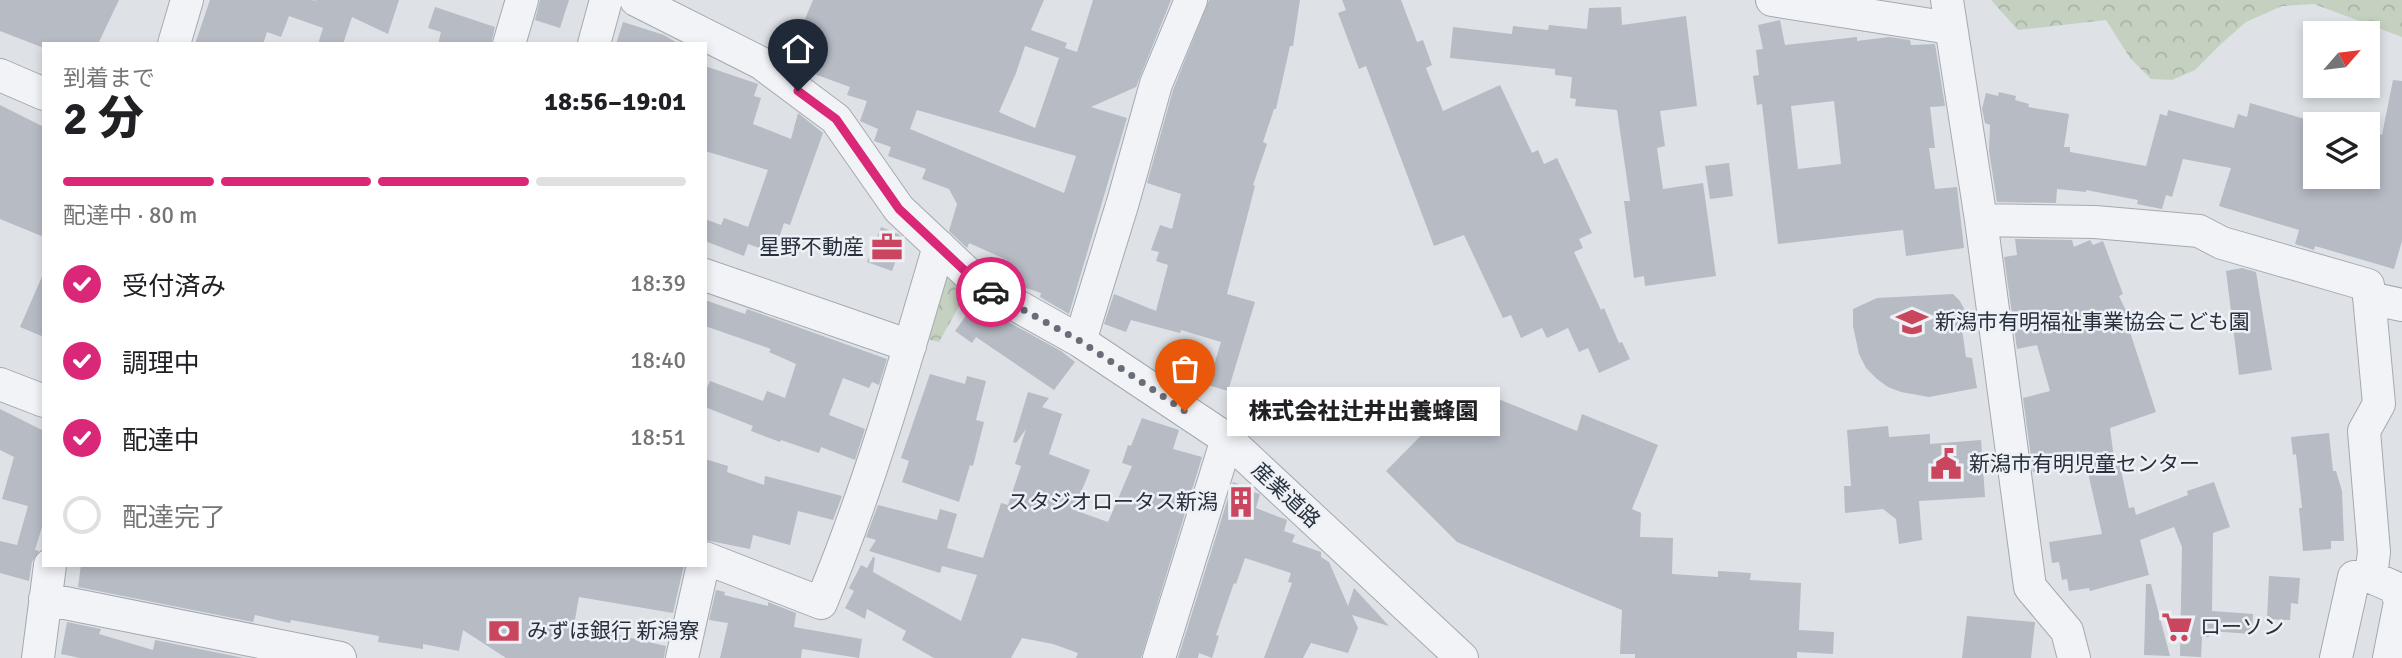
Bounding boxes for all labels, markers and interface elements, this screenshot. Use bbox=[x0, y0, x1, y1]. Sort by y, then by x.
pin bbox=[768, 19, 828, 91]
north arrow bbox=[2303, 21, 2380, 98]
map controls bbox=[2303, 21, 2380, 189]
icon: home bbox=[779, 30, 817, 68]
text: 到着まで bbox=[63, 64, 155, 93]
text: 18:56–19:01 bbox=[544, 86, 686, 118]
text: 2 分 bbox=[63, 91, 144, 147]
button: layers bbox=[2303, 112, 2380, 189]
text: 配達中 · 80 m bbox=[63, 201, 197, 230]
office icon: 星野不動産 bbox=[870, 230, 904, 264]
place label: 星野不動産 bbox=[759, 234, 864, 260]
courier bbox=[956, 257, 1026, 327]
icon: check bbox=[63, 265, 101, 303]
text: 18:39 bbox=[630, 269, 686, 298]
text: 受付済み bbox=[122, 271, 226, 303]
icon: car bbox=[972, 273, 1010, 311]
school or university icon: 新潟市有明福祉事業協会こども園 bbox=[1895, 305, 1929, 339]
place label: 新潟市有明福祉事業協会こども園 bbox=[1935, 309, 2250, 335]
pin bbox=[1155, 339, 1215, 411]
icon: check bbox=[63, 342, 101, 380]
text: 18:40 bbox=[630, 346, 686, 375]
text: 調理中 bbox=[122, 348, 200, 380]
icon: bag bbox=[1166, 350, 1204, 388]
callout: 株式会社辻井出養蜂園 bbox=[1227, 386, 1500, 436]
text: 株式会社辻井出養蜂園 bbox=[1249, 397, 1479, 426]
icon: check bbox=[63, 419, 101, 457]
text: 18:51 bbox=[630, 423, 686, 452]
text: 配達中 bbox=[122, 425, 200, 457]
public building icon: 新潟市有明児童センター bbox=[1929, 447, 1963, 481]
place label: 新潟市有明児童センター bbox=[1969, 451, 2200, 477]
street label: 産業道路 bbox=[1246, 457, 1326, 533]
building icon: スタジオロータス新潟 bbox=[1224, 485, 1258, 519]
place label: スタジオロータス新潟 bbox=[1008, 489, 1218, 515]
text: 配達完了 bbox=[122, 502, 226, 534]
supermarket icon: ローソン bbox=[2160, 610, 2194, 644]
bank icon: みずほ銀行 新潟寮 bbox=[487, 614, 521, 648]
place label: ローソン bbox=[2200, 614, 2284, 640]
place label: みずほ銀行 新潟寮 bbox=[527, 618, 700, 644]

